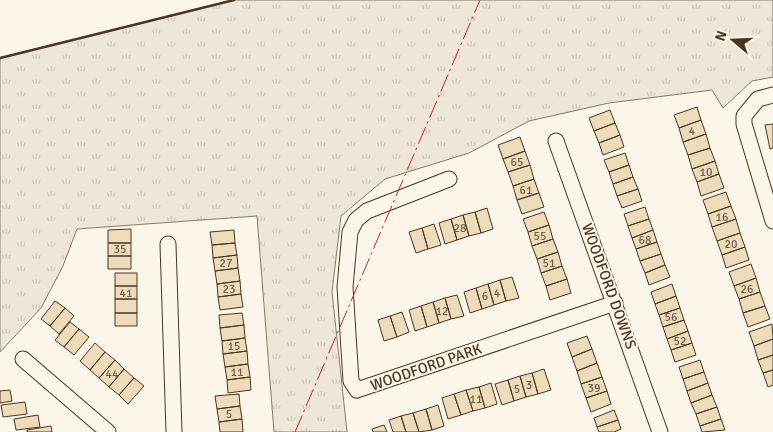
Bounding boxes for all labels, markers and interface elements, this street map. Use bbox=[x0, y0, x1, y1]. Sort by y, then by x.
north arrow bbox=[708, 15, 758, 65]
text: N bbox=[712, 29, 731, 43]
house number: 4 bbox=[689, 124, 696, 139]
house number: 65 bbox=[511, 155, 523, 170]
house number: 10 bbox=[700, 165, 712, 180]
house number: 61 bbox=[520, 183, 532, 198]
house number: 16 bbox=[716, 210, 728, 225]
house number: 28 bbox=[454, 221, 466, 236]
street label: WOODFORD DOWNS bbox=[578, 221, 640, 351]
house number: 55 bbox=[534, 229, 546, 244]
house number: 68 bbox=[639, 233, 651, 248]
house number: 20 bbox=[725, 237, 737, 252]
house number: 35 bbox=[114, 242, 126, 257]
house number: 27 bbox=[220, 256, 232, 271]
house number: 51 bbox=[543, 256, 555, 271]
house number: 23 bbox=[223, 282, 235, 297]
house number: 26 bbox=[741, 282, 753, 297]
house number: 41 bbox=[120, 286, 132, 301]
house number: 4 bbox=[494, 286, 501, 301]
house number: 6 bbox=[482, 289, 488, 304]
house number: 12 bbox=[436, 304, 448, 319]
house number: 56 bbox=[665, 310, 677, 325]
house number: 52 bbox=[674, 334, 686, 349]
house number: 15 bbox=[228, 339, 240, 354]
street label: WOODFORD PARK bbox=[368, 340, 484, 394]
house number: 11 bbox=[231, 365, 243, 380]
house number: 44 bbox=[106, 367, 119, 382]
house number: 3 bbox=[526, 378, 532, 393]
house number: 39 bbox=[588, 381, 600, 396]
house number: 5 bbox=[514, 382, 520, 397]
house number: 11 bbox=[470, 392, 482, 407]
house number: 5 bbox=[226, 407, 232, 422]

